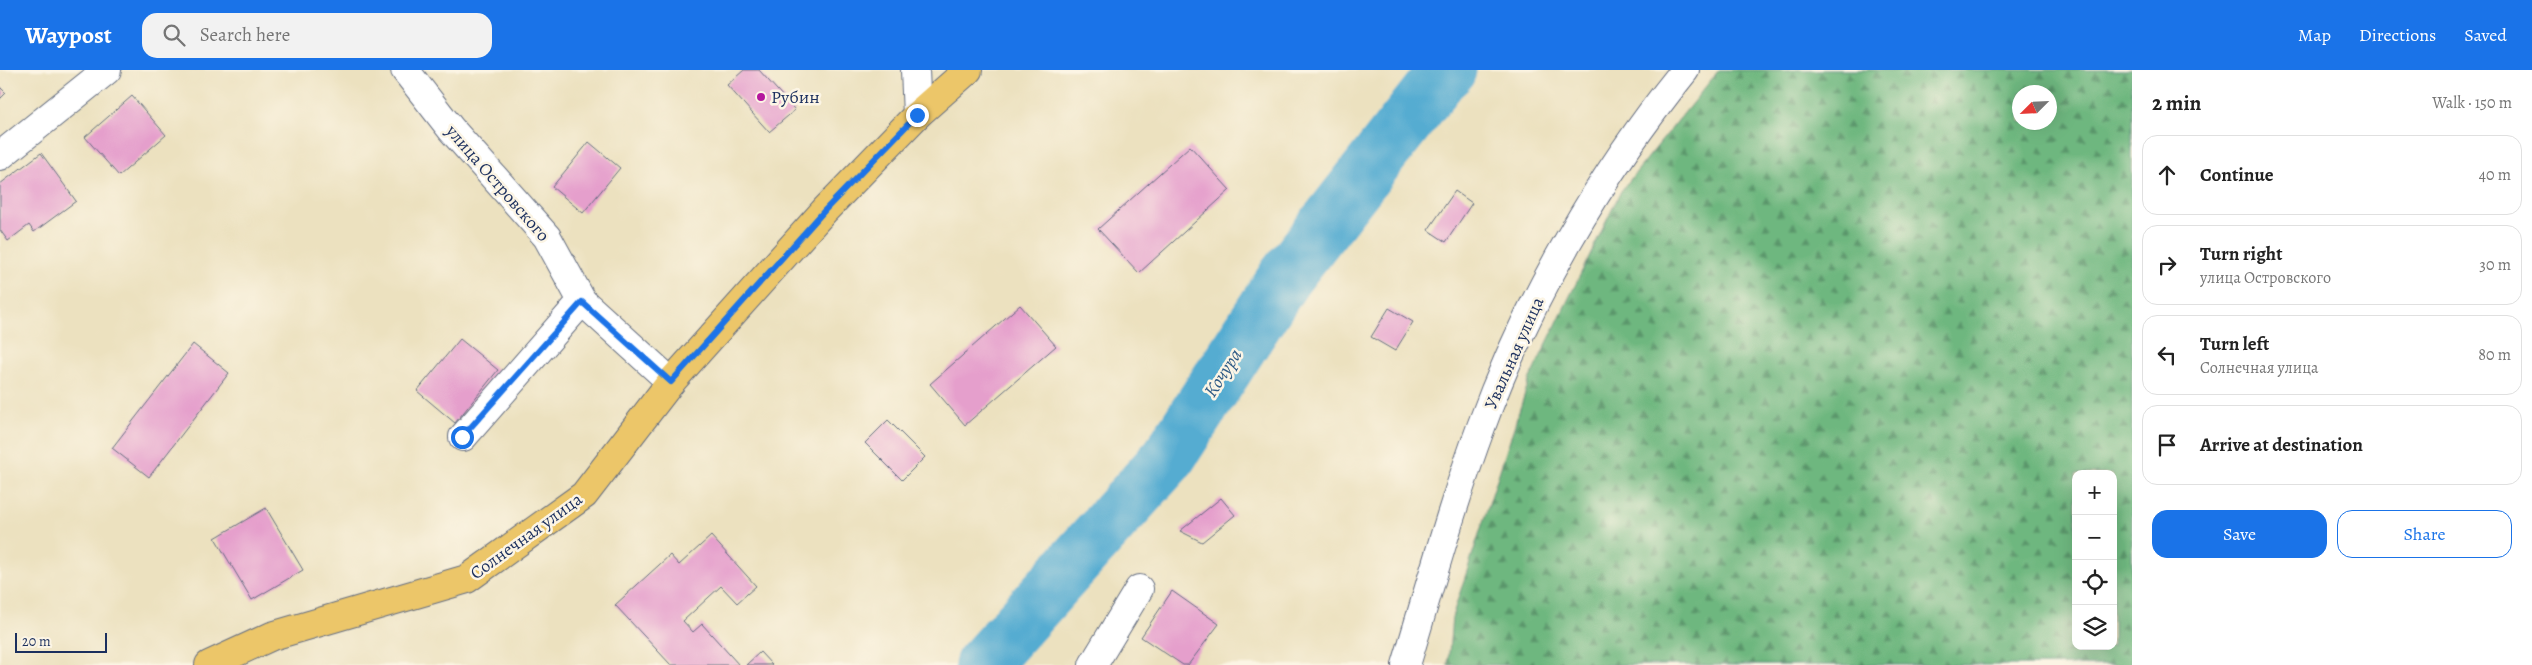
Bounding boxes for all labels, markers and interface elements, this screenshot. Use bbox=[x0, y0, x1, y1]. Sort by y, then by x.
search box bbox=[142, 13, 492, 58]
text: Waypost bbox=[25, 19, 112, 51]
icon: search bbox=[160, 21, 188, 49]
text: Search here bbox=[200, 22, 290, 48]
text: Map bbox=[2298, 23, 2331, 47]
text: Directions bbox=[2359, 23, 2436, 47]
text: Saved bbox=[2464, 23, 2507, 47]
place label: Рубин bbox=[771, 85, 820, 109]
north arrow bbox=[2012, 85, 2057, 130]
text: 2 min bbox=[2152, 89, 2201, 117]
marker: Рубин bbox=[755, 91, 767, 103]
text: Walk · 150 m bbox=[2432, 92, 2512, 114]
route end bbox=[906, 104, 929, 127]
street label: улица Островского bbox=[440, 119, 555, 246]
icon: ahead bbox=[2153, 161, 2181, 189]
text: Continue bbox=[2200, 162, 2274, 188]
text: 40 m bbox=[2479, 164, 2511, 186]
text: Turn right bbox=[2200, 241, 2282, 267]
icon: right bbox=[2153, 251, 2181, 279]
text: 30 m bbox=[2479, 254, 2511, 276]
text: улица Островского bbox=[2200, 267, 2331, 289]
street label: Увальная улица bbox=[1479, 293, 1550, 413]
text: Turn left bbox=[2200, 331, 2269, 357]
icon: left bbox=[2153, 341, 2181, 369]
water label: Кочура bbox=[1198, 344, 1248, 402]
text: 80 m bbox=[2478, 344, 2511, 366]
text: Солнечная улица bbox=[2200, 357, 2318, 379]
route start bbox=[451, 426, 474, 449]
icon: arrive bbox=[2153, 431, 2181, 459]
text: Arrive at destination bbox=[2200, 432, 2363, 458]
map controls bbox=[2072, 470, 2117, 650]
button: + bbox=[2072, 470, 2117, 515]
street label: Солнечная улица bbox=[465, 487, 588, 585]
button: Save bbox=[2152, 510, 2327, 558]
button: Share bbox=[2337, 510, 2512, 558]
button: − bbox=[2072, 515, 2117, 560]
button: locate bbox=[2072, 560, 2117, 605]
button: layers bbox=[2072, 605, 2117, 650]
scale bar bbox=[15, 630, 108, 653]
text: 20 m bbox=[22, 632, 51, 651]

